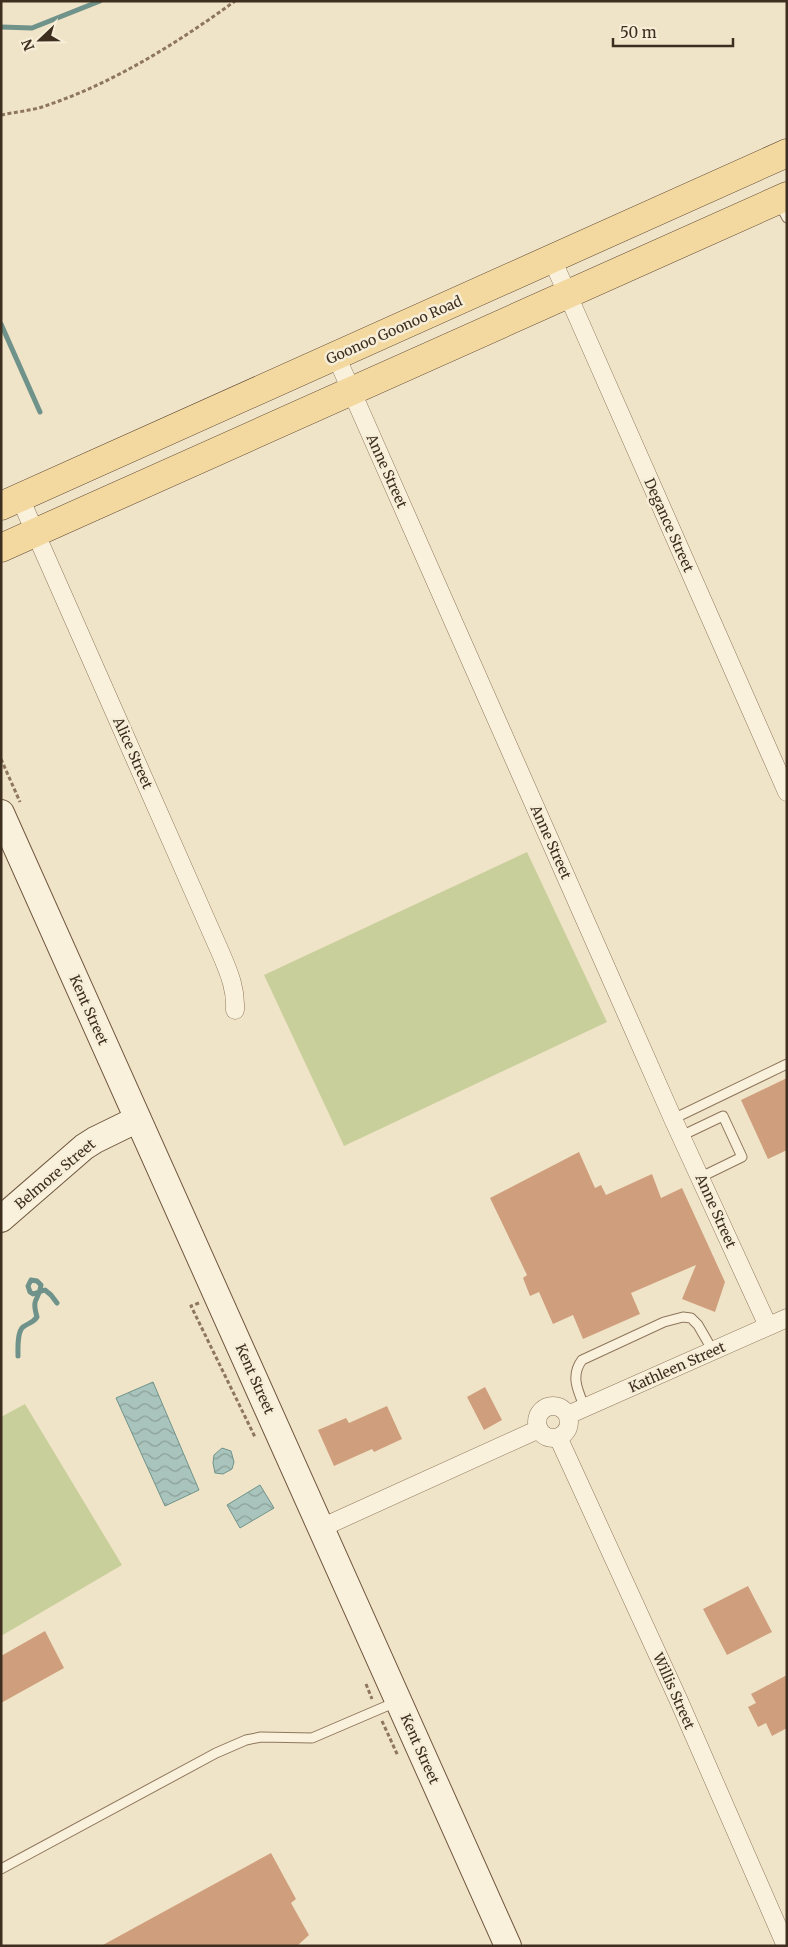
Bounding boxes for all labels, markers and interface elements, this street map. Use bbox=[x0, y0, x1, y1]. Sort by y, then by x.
north arrow bbox=[15, 15, 65, 65]
scale bar bbox=[613, 15, 733, 47]
text: 50 m bbox=[620, 23, 657, 42]
text: N bbox=[18, 36, 38, 53]
street label: Goonoo Goonoo Road bbox=[323, 292, 465, 368]
street label: Anne Street bbox=[362, 430, 412, 511]
street label: Degance Street bbox=[640, 475, 698, 575]
street label: Alice Street bbox=[109, 713, 157, 792]
street label: Anne Street bbox=[526, 801, 576, 882]
street label: Kent Street bbox=[66, 972, 113, 1048]
street label: Belmore Street bbox=[11, 1135, 99, 1213]
street label: Anne Street bbox=[691, 1170, 741, 1251]
street label: Kathleen Street bbox=[626, 1337, 729, 1396]
street label: Kent Street bbox=[232, 1341, 279, 1417]
street label: Willis Street bbox=[649, 1649, 699, 1733]
street label: Kent Street bbox=[397, 1711, 444, 1787]

